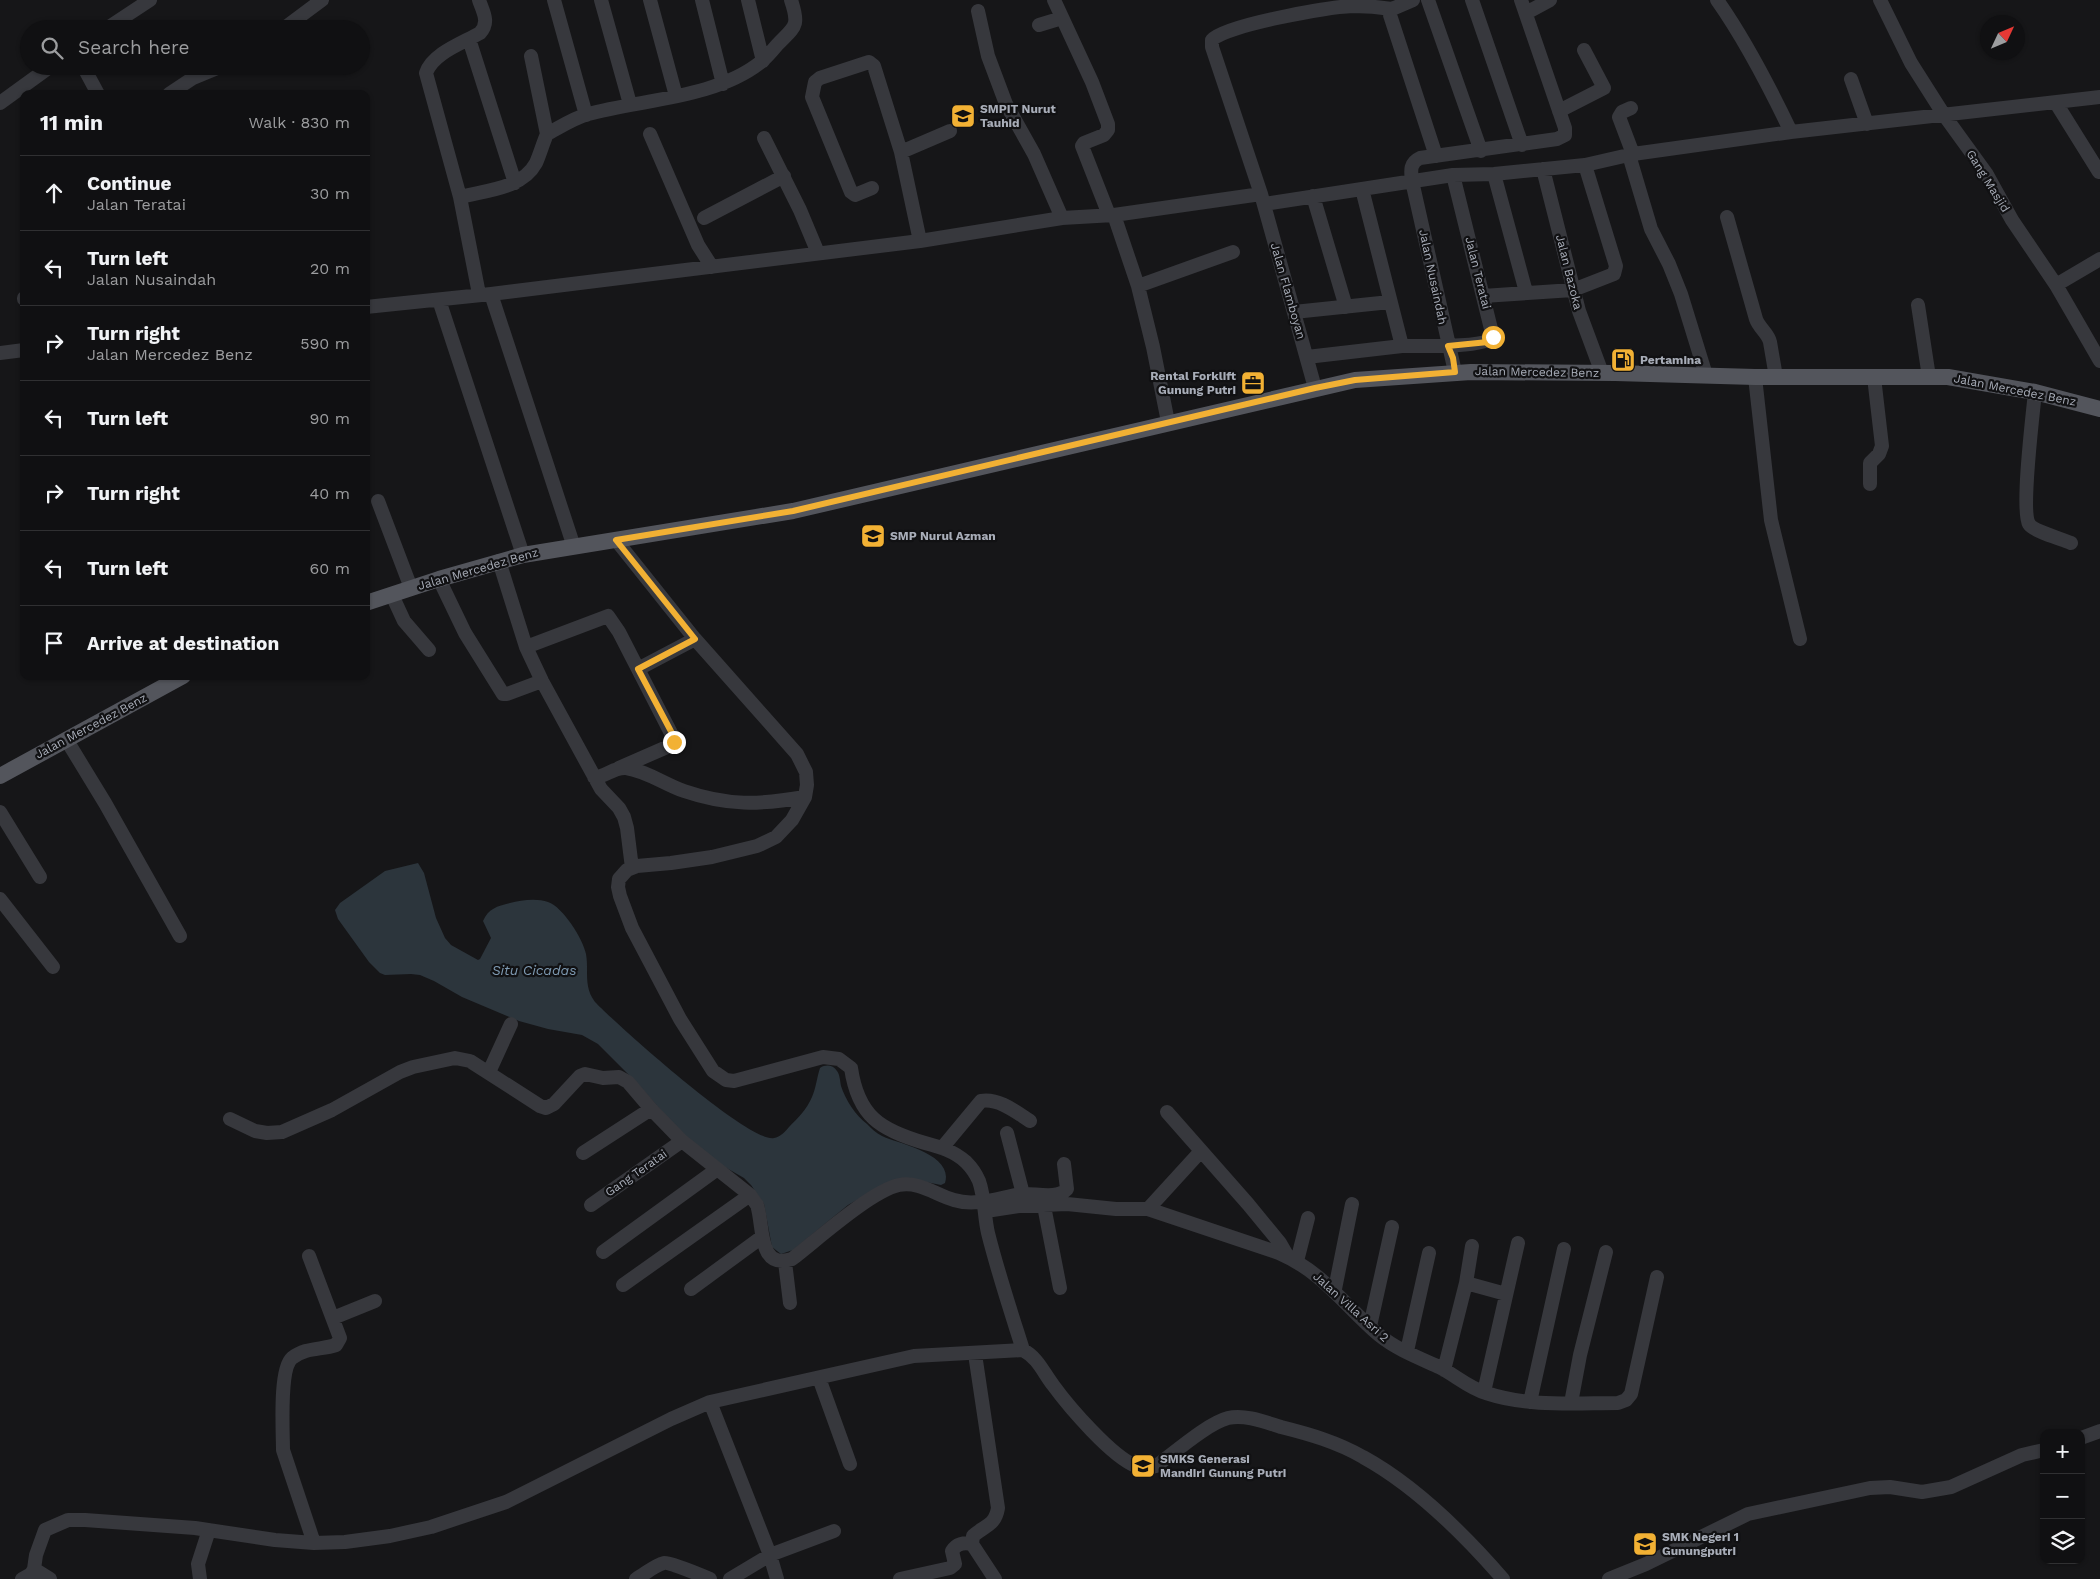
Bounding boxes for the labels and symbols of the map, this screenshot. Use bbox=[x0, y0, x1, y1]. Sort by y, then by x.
north arrow bbox=[1980, 15, 2025, 60]
place label: SMPIT Nurut Tauhid bbox=[980, 102, 1056, 130]
school or university icon: SMPIT Nurut Tauhid bbox=[950, 103, 976, 129]
street label: Gang Masjid bbox=[1963, 147, 2013, 215]
street label: Jalan Nusaindah bbox=[1416, 228, 1450, 326]
street label: Jalan Bazoka bbox=[1553, 233, 1585, 311]
street label: Jalan Teratai bbox=[1462, 235, 1494, 311]
street label: Jalan Flamboyan bbox=[1268, 241, 1308, 341]
route start bbox=[1482, 326, 1505, 349]
fuel station icon: Pertamina bbox=[1610, 347, 1636, 373]
place label: Pertamina bbox=[1640, 353, 1701, 367]
street label: Jalan Mercedez Benz bbox=[1475, 364, 1599, 380]
place label: Rental Forklift Gunung Putri bbox=[1150, 369, 1237, 397]
office icon: Rental Forklift Gunung Putri bbox=[1240, 370, 1266, 396]
street label: Jalan Mercedez Benz bbox=[1953, 371, 2077, 409]
school or university icon: SMP Nurul Azman bbox=[860, 523, 886, 549]
place label: SMP Nurul Azman bbox=[890, 529, 996, 543]
street label: Jalan Mercedez Benz bbox=[416, 545, 540, 593]
street label: Jalan Mercedez Benz bbox=[33, 691, 149, 761]
route end bbox=[663, 731, 686, 754]
water label: Situ Cicadas bbox=[492, 962, 576, 978]
street label: Gang Teratai bbox=[602, 1147, 670, 1199]
street label: Jalan Villa Asri 2 bbox=[1310, 1269, 1392, 1345]
place label: SMKS Generasi Mandiri Gunung Putri bbox=[1160, 1452, 1286, 1480]
school or university icon: SMKS Generasi Mandiri Gunung Putri bbox=[1130, 1453, 1156, 1479]
place label: SMK Negeri 1 Gunungputri bbox=[1662, 1530, 1739, 1558]
school or university icon: SMK Negeri 1 Gunungputri bbox=[1632, 1531, 1658, 1557]

